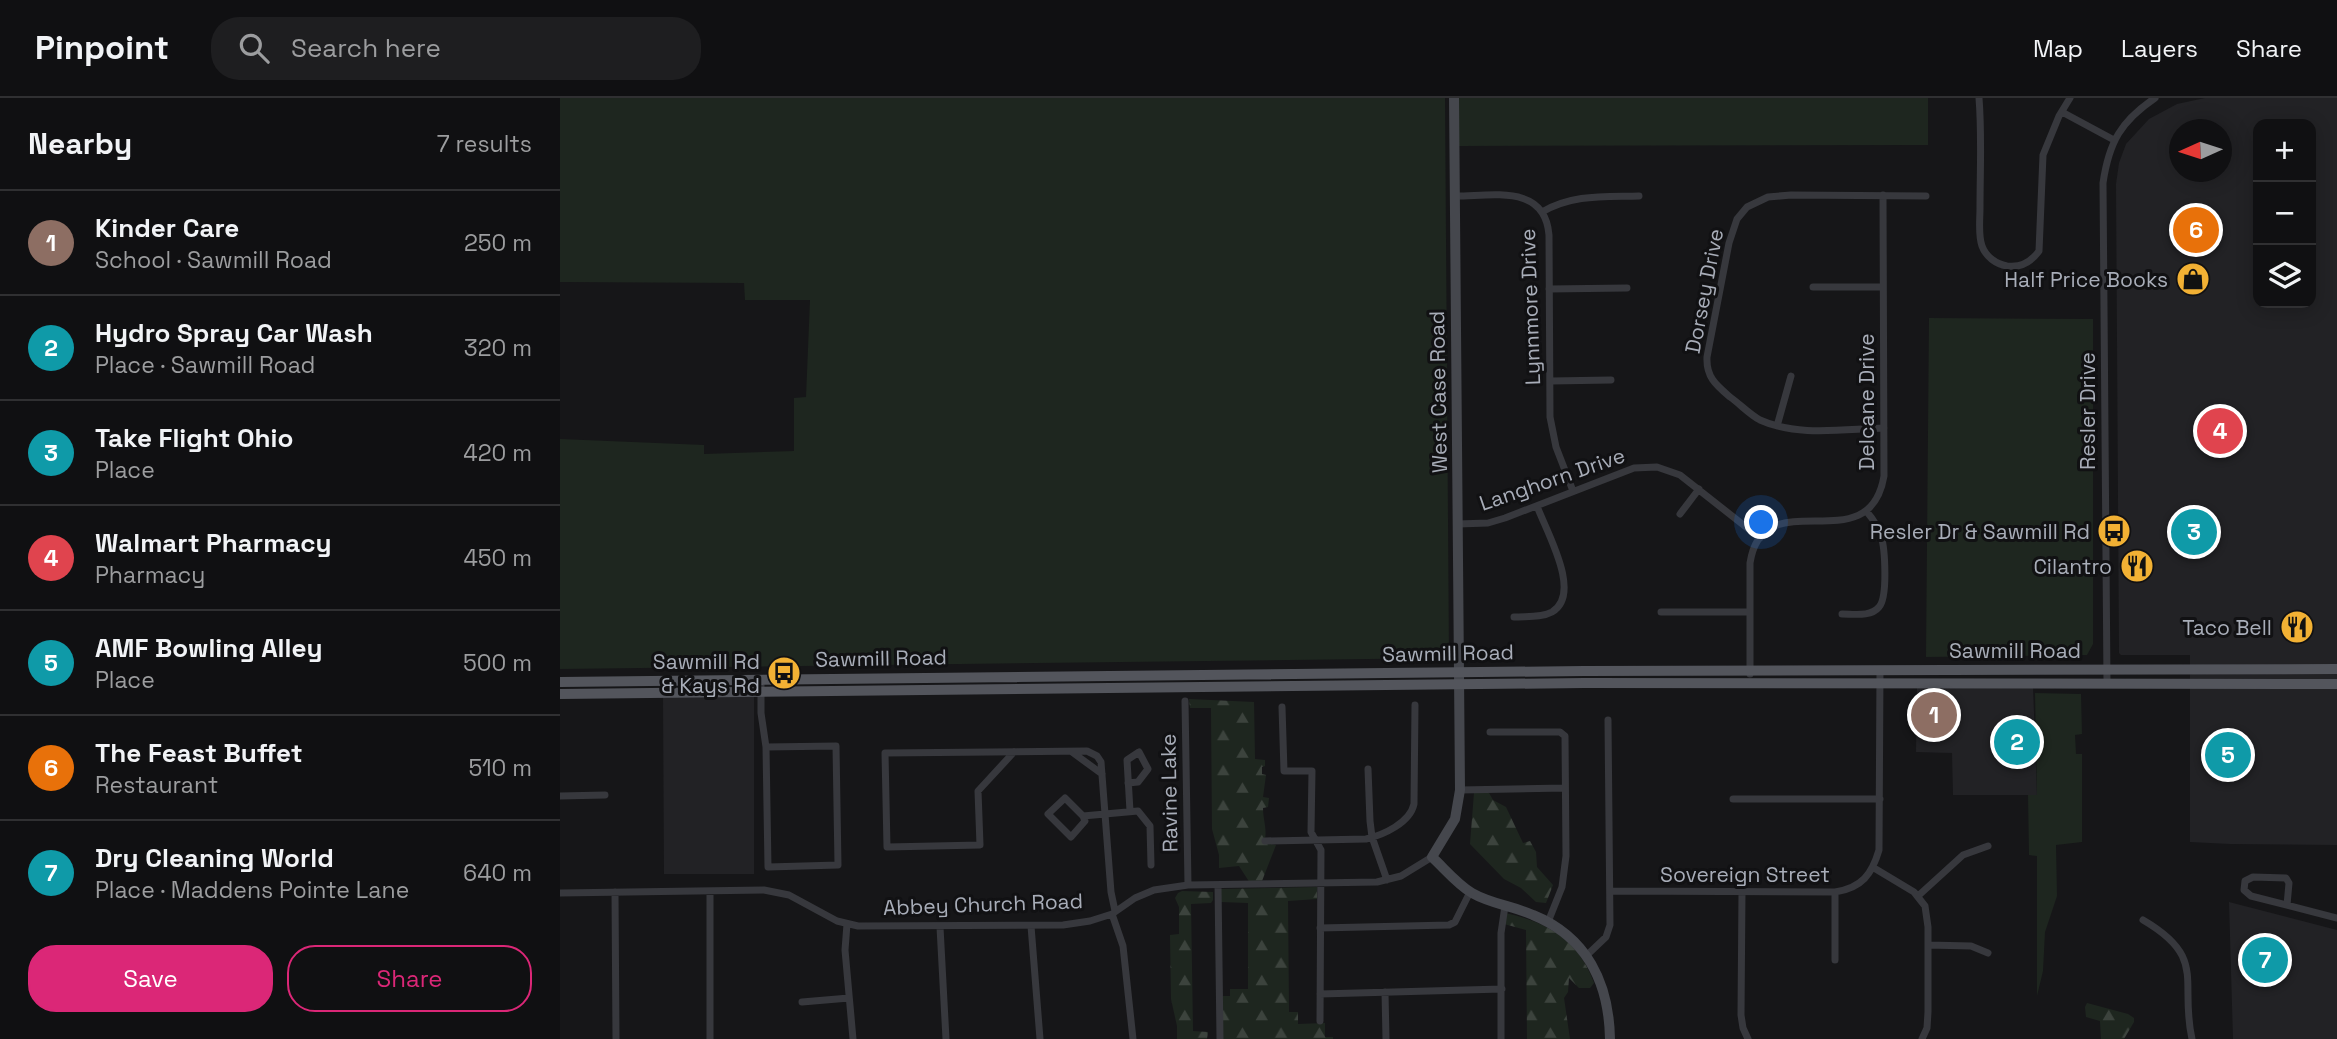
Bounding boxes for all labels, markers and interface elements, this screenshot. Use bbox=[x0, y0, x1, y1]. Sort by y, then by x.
search box bbox=[211, 17, 701, 80]
text: Pinpoint bbox=[35, 27, 169, 69]
icon: search bbox=[235, 29, 273, 67]
text: Search here bbox=[291, 31, 441, 65]
text: Map bbox=[2033, 33, 2083, 64]
text: Layers bbox=[2121, 33, 2198, 64]
text: Share bbox=[2236, 33, 2302, 64]
north arrow bbox=[2169, 119, 2232, 182]
map controls bbox=[2253, 119, 2316, 308]
button: + bbox=[2253, 119, 2316, 182]
text: Nearby bbox=[28, 124, 132, 163]
text: 7 results bbox=[437, 129, 532, 159]
button: − bbox=[2253, 182, 2316, 245]
pin: 6 bbox=[2173, 204, 2219, 256]
text: Kinder Care bbox=[95, 211, 239, 245]
street label: Dorsey Drive bbox=[1679, 226, 1729, 356]
text: 1 bbox=[46, 228, 56, 258]
text: 250 m bbox=[464, 228, 532, 258]
street label: Lynnmore Drive bbox=[1514, 228, 1546, 386]
text: School · Sawmill Road bbox=[95, 245, 332, 275]
button: layers bbox=[2253, 245, 2316, 308]
shop icon: Half Price Books bbox=[2174, 260, 2212, 298]
place label: Half Price Books bbox=[2004, 266, 2168, 293]
street label: West Case Road bbox=[1423, 311, 1453, 473]
text: Hydro Spray Car Wash bbox=[95, 316, 373, 350]
text: 2 bbox=[44, 333, 58, 363]
text: 320 m bbox=[464, 333, 532, 363]
street label: Delcane Drive bbox=[1853, 333, 1880, 471]
text: Place · Sawmill Road bbox=[95, 350, 315, 380]
street label: Resler Drive bbox=[2074, 352, 2101, 470]
pin: 4 bbox=[2197, 405, 2243, 457]
text: Take Flight Ohio bbox=[95, 421, 293, 455]
text: 3 bbox=[44, 438, 58, 468]
text: 420 m bbox=[463, 438, 532, 468]
street label: Langhorn Drive bbox=[1476, 441, 1628, 517]
text: Place bbox=[95, 455, 155, 485]
your location bbox=[1744, 505, 1778, 539]
pin: 3 bbox=[2171, 506, 2217, 558]
bus stop icon: Resler Dr & Sawmill Rd bbox=[2095, 512, 2133, 550]
place label: Resler Dr & Sawmill Rd bbox=[1870, 518, 2090, 545]
text: Walmart Pharmacy bbox=[95, 526, 331, 560]
text: 4 bbox=[44, 543, 58, 573]
text: 450 m bbox=[463, 543, 532, 573]
restaurant icon: Cilantro bbox=[2118, 547, 2156, 585]
place label: Cilantro bbox=[2033, 553, 2112, 580]
text: Pharmacy bbox=[95, 560, 205, 590]
restaurant icon: Taco Bell bbox=[2278, 608, 2316, 646]
place label: Taco Bell bbox=[2182, 614, 2272, 641]
text: AMF Bowling Alley bbox=[95, 631, 322, 665]
street label: Sawmill Road bbox=[1949, 637, 2081, 664]
street label: Sawmill Road bbox=[1382, 638, 1514, 668]
street label: Sawmill Road bbox=[815, 643, 947, 673]
text: 5 bbox=[44, 648, 58, 678]
text: 500 m bbox=[463, 648, 532, 678]
place label: Sawmill Rd & Kays Rd bbox=[653, 648, 760, 699]
bus stop icon: Sawmill Rd & Kays Rd bbox=[765, 654, 803, 692]
text: Place bbox=[95, 665, 155, 695]
pin: 1 bbox=[1911, 689, 1957, 741]
pin: 2 bbox=[1994, 716, 2040, 768]
pin: 5 bbox=[2205, 729, 2251, 781]
street label: Ravine Lake bbox=[1154, 733, 1184, 853]
text: The Feast Buffet bbox=[95, 736, 303, 770]
text: 6 bbox=[44, 753, 58, 783]
text: 510 m bbox=[469, 753, 532, 783]
text: Restaurant bbox=[95, 770, 218, 800]
text: Dry Cleaning World bbox=[95, 841, 334, 875]
text: 7 bbox=[45, 858, 57, 888]
text: 640 m bbox=[463, 858, 532, 888]
street label: Sovereign Street bbox=[1660, 861, 1830, 888]
text: Place · Maddens Pointe Lane bbox=[95, 875, 409, 905]
street label: Abbey Church Road bbox=[883, 887, 1083, 921]
pin: 7 bbox=[2242, 934, 2288, 986]
button: Save bbox=[28, 945, 273, 1012]
button: Share bbox=[287, 945, 532, 1012]

